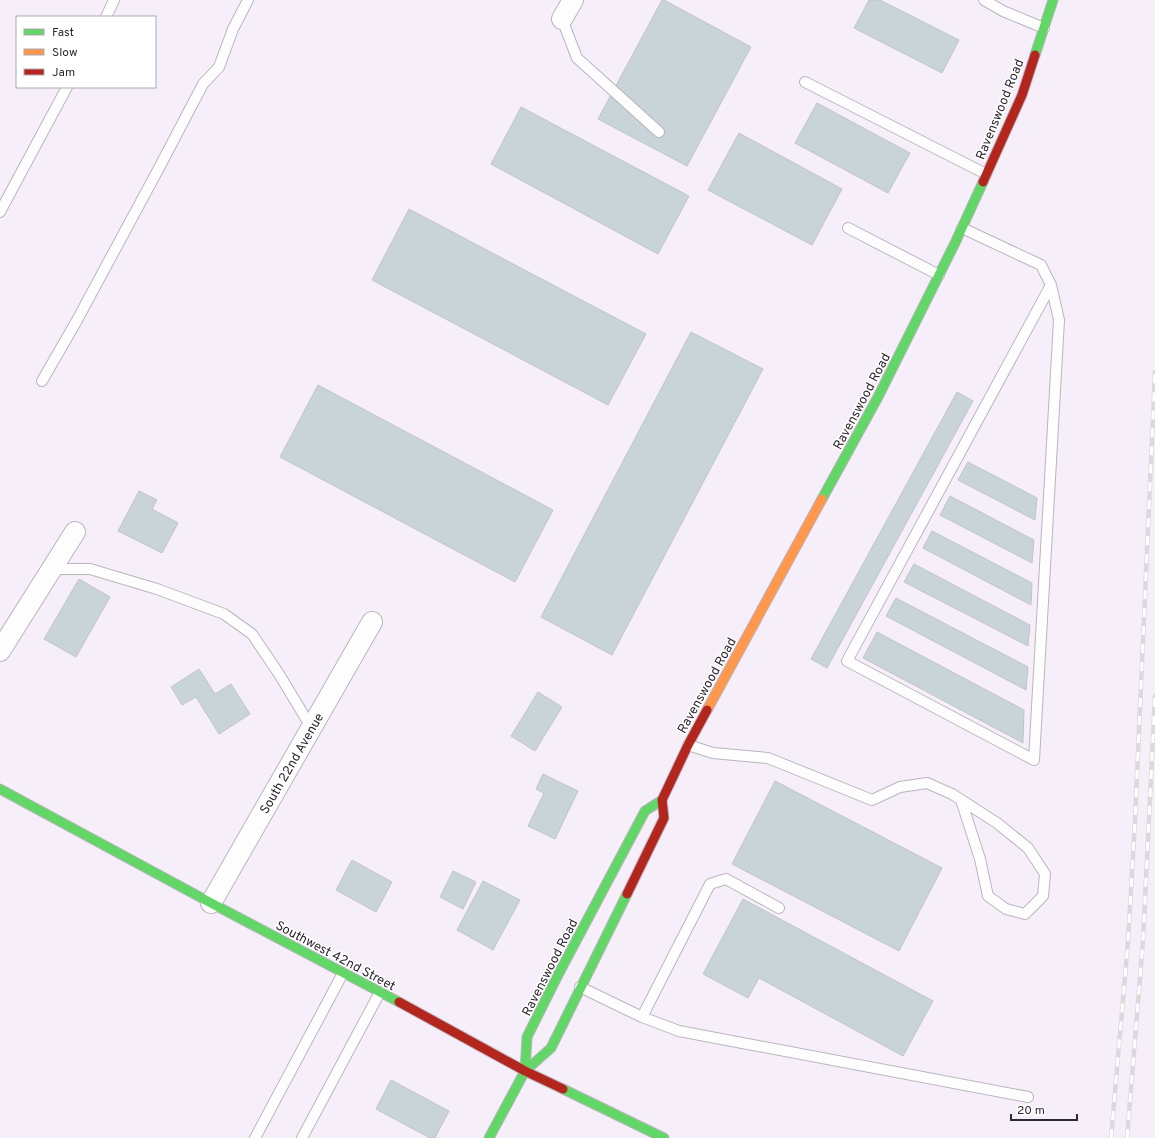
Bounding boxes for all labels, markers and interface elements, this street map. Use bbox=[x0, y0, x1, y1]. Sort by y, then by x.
legend bbox=[16, 16, 156, 88]
text: Fast bbox=[52, 25, 74, 41]
text: Slow bbox=[52, 45, 78, 61]
street label: Ravenswood Road bbox=[973, 57, 1028, 162]
text: Jam bbox=[52, 65, 75, 81]
street label: Ravenswood Road bbox=[831, 351, 895, 453]
street label: Ravenswood Road bbox=[675, 635, 741, 737]
street label: South 22nd Avenue bbox=[257, 711, 328, 817]
street label: Ravenswood Road bbox=[519, 917, 582, 1019]
street label: Southwest 42nd Street bbox=[272, 918, 398, 995]
scale bar bbox=[1011, 1096, 1077, 1122]
text: 20 m bbox=[1017, 1103, 1045, 1119]

